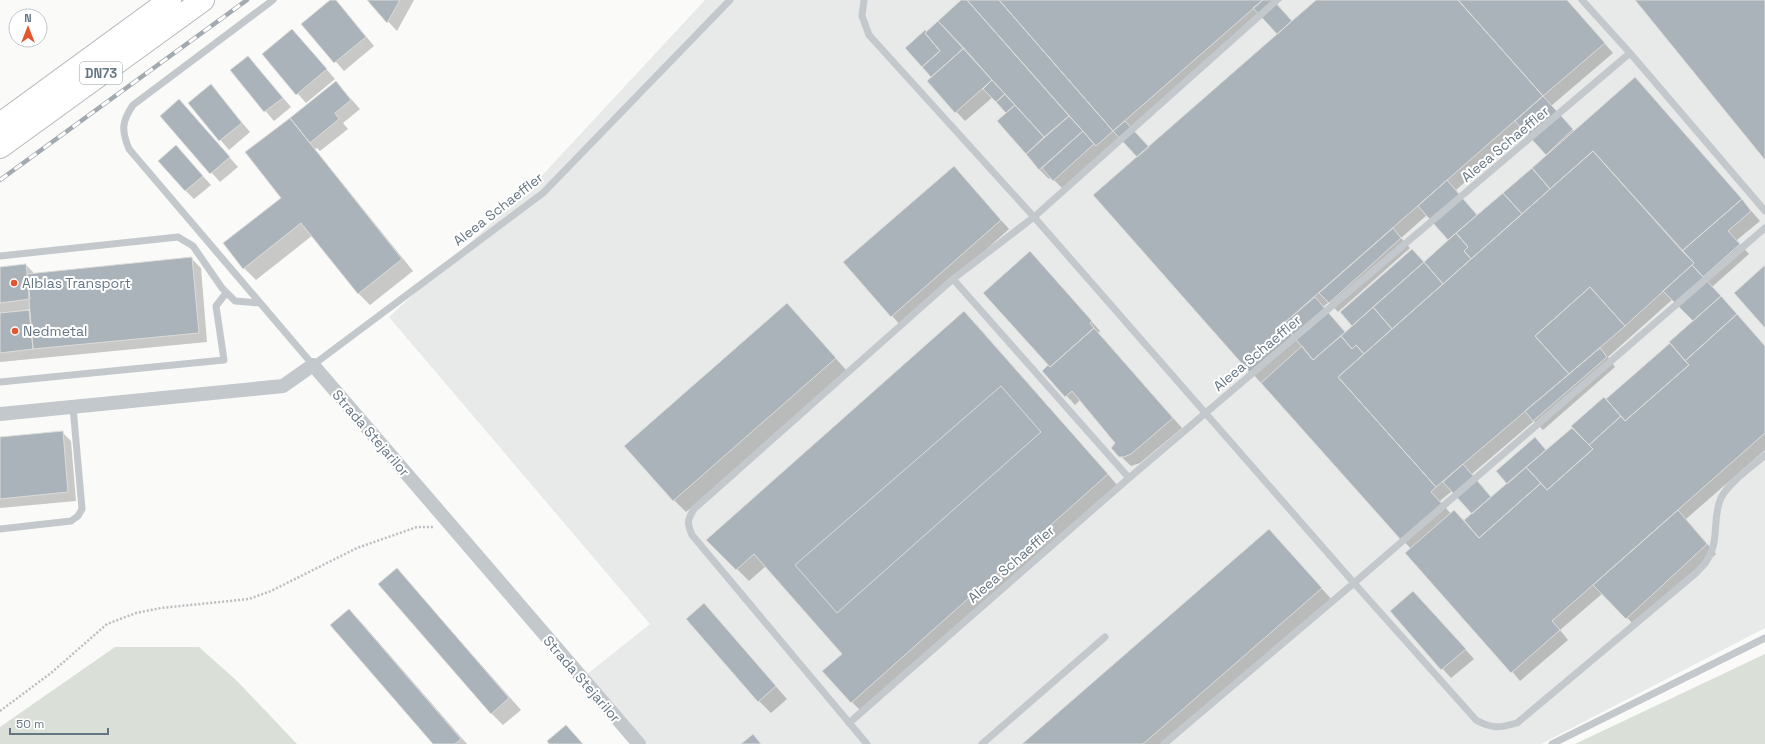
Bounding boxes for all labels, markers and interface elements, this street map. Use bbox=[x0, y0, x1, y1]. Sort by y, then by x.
north arrow bbox=[8, 8, 48, 48]
text: N bbox=[24, 11, 32, 25]
road number: DN73 bbox=[80, 62, 122, 84]
street label: Aleea Schaeffler bbox=[1457, 102, 1553, 186]
street label: Aleea Schaeffler bbox=[449, 168, 547, 250]
place label: Alblas Transport bbox=[22, 274, 131, 292]
marker: Alblas Transport bbox=[9, 278, 19, 288]
street label: Aleea Schaeffler bbox=[1209, 311, 1305, 395]
place label: Nedmetal bbox=[23, 322, 88, 340]
marker: Nedmetal bbox=[10, 326, 20, 336]
street label: Strada Stejarilor bbox=[328, 386, 414, 480]
street label: Aleea Schaeffler bbox=[964, 521, 1058, 607]
street label: Strada Stejarilor bbox=[539, 632, 625, 726]
scale bar bbox=[10, 710, 108, 736]
text: 50 m bbox=[16, 716, 44, 732]

